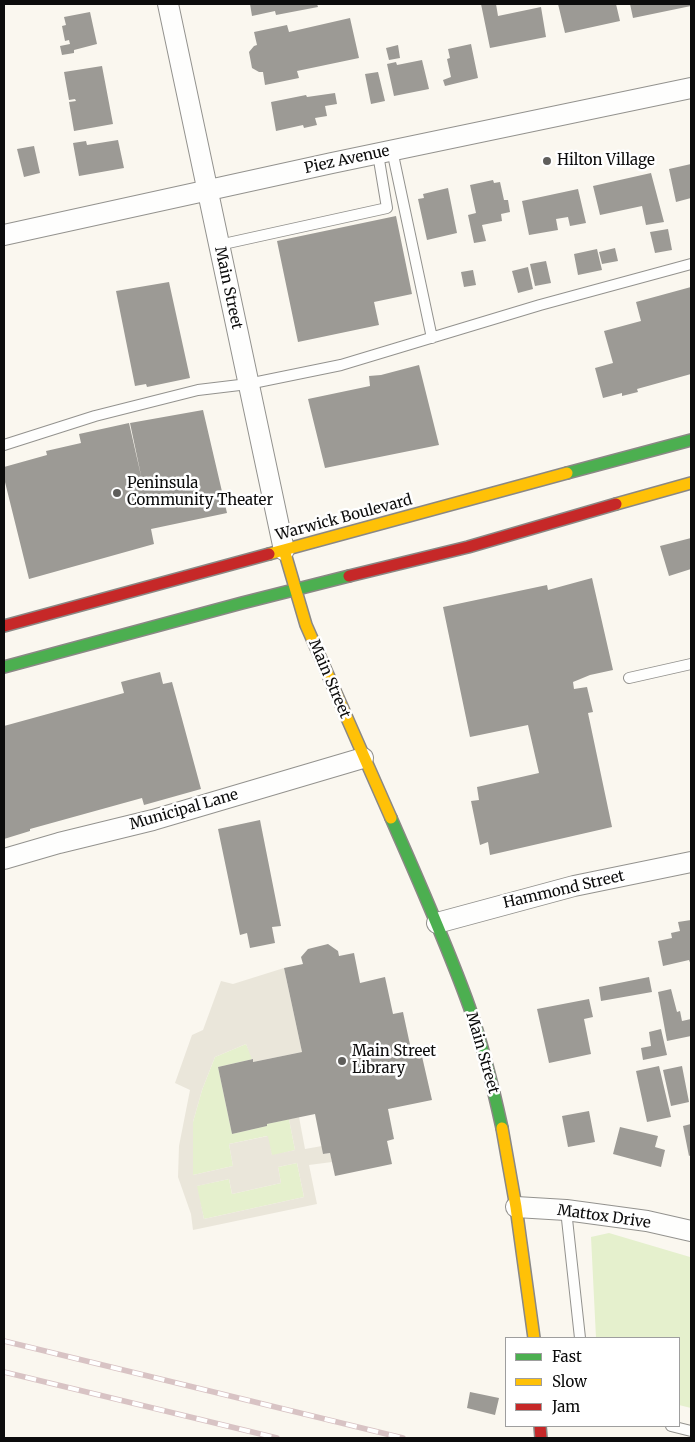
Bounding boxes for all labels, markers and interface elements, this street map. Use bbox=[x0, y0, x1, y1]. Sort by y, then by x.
street label: Piez Avenue bbox=[303, 142, 391, 178]
place label: Hilton Village bbox=[557, 152, 655, 170]
marker: Hilton Village bbox=[541, 155, 553, 167]
street label: Main Street bbox=[210, 245, 246, 331]
place label: Peninsula Community Theater bbox=[127, 475, 273, 510]
marker: Peninsula Community Theater bbox=[111, 487, 123, 499]
street label: Warwick Boulevard bbox=[274, 491, 414, 545]
street label: Main Street bbox=[304, 637, 354, 721]
street label: Municipal Lane bbox=[128, 786, 240, 834]
street label: Hammond Street bbox=[502, 867, 626, 913]
street label: Main Street bbox=[462, 1010, 502, 1096]
place label: Main Street Library bbox=[352, 1043, 436, 1078]
marker: Main Street Library bbox=[336, 1055, 348, 1067]
street label: Mattox Drive bbox=[556, 1202, 652, 1232]
legend bbox=[505, 1337, 680, 1427]
text: Fast bbox=[552, 1347, 582, 1366]
text: Slow bbox=[552, 1372, 587, 1391]
text: Jam bbox=[552, 1397, 580, 1416]

